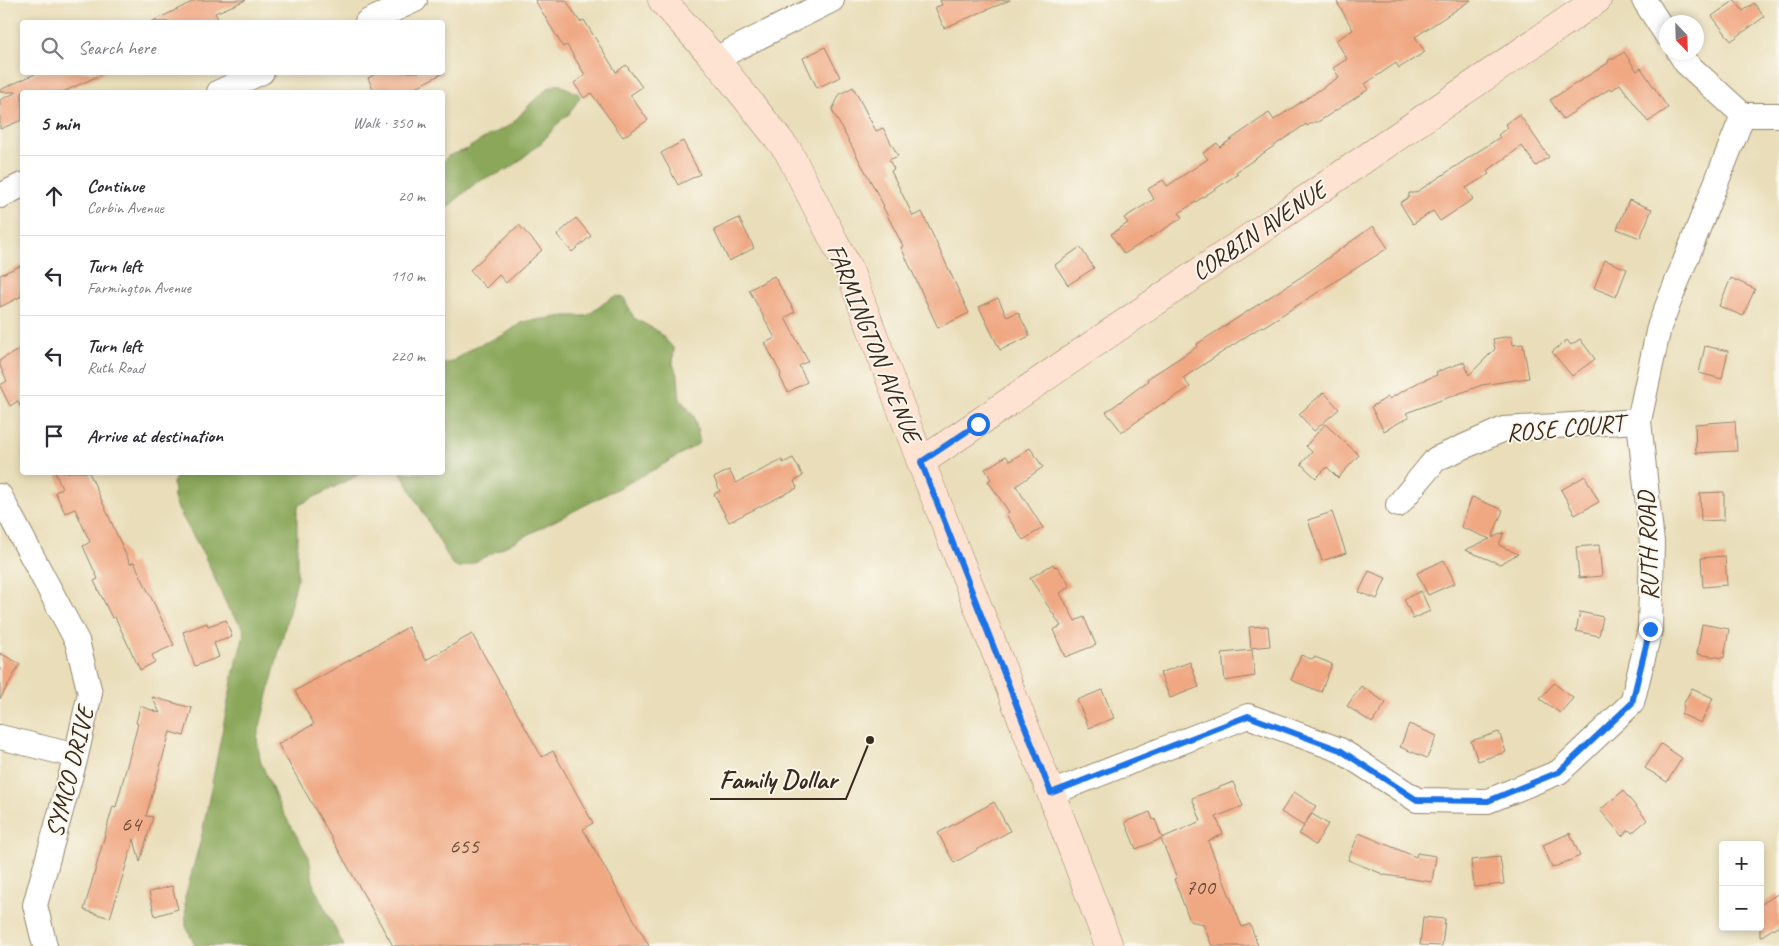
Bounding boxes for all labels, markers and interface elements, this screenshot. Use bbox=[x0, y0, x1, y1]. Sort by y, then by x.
north arrow bbox=[1659, 15, 1704, 60]
search box bbox=[20, 20, 445, 75]
icon: search bbox=[38, 34, 66, 62]
text: Search here bbox=[78, 36, 155, 60]
text: 5 min bbox=[40, 110, 80, 136]
text: Walk · 350 m bbox=[353, 113, 425, 133]
street label: CORBIN AVENUE bbox=[1185, 172, 1335, 288]
text: Continue bbox=[87, 174, 144, 198]
icon: ahead bbox=[40, 182, 68, 210]
text: 20 m bbox=[398, 186, 425, 206]
text: Corbin Avenue bbox=[87, 198, 164, 218]
street label: FARMINGTON AVENUE bbox=[820, 239, 930, 450]
text: Turn left bbox=[87, 254, 142, 278]
icon: left bbox=[40, 262, 68, 290]
text: 110 m bbox=[391, 266, 425, 286]
text: Farmington Avenue bbox=[87, 278, 191, 298]
text: Turn left bbox=[87, 334, 142, 358]
icon: left bbox=[40, 342, 68, 370]
text: 220 m bbox=[391, 346, 425, 366]
text: Ruth Road bbox=[87, 358, 144, 378]
street label: ROSE COURT bbox=[1505, 406, 1631, 449]
route start bbox=[967, 413, 990, 436]
icon: arrive bbox=[40, 422, 68, 450]
text: Arrive at destination bbox=[87, 424, 223, 448]
street label: RUTH ROAD bbox=[1630, 489, 1666, 601]
route end bbox=[1639, 618, 1662, 641]
street label: SYMCO DRIVE bbox=[38, 700, 102, 841]
callout: Family Dollar bbox=[710, 758, 846, 799]
text: Family Dollar bbox=[719, 763, 839, 796]
house number: 64 bbox=[121, 810, 143, 838]
house number: 655 bbox=[449, 832, 480, 860]
map controls bbox=[1719, 841, 1764, 931]
button: + bbox=[1719, 841, 1764, 886]
house number: 700 bbox=[1185, 873, 1217, 901]
button: − bbox=[1719, 886, 1764, 931]

